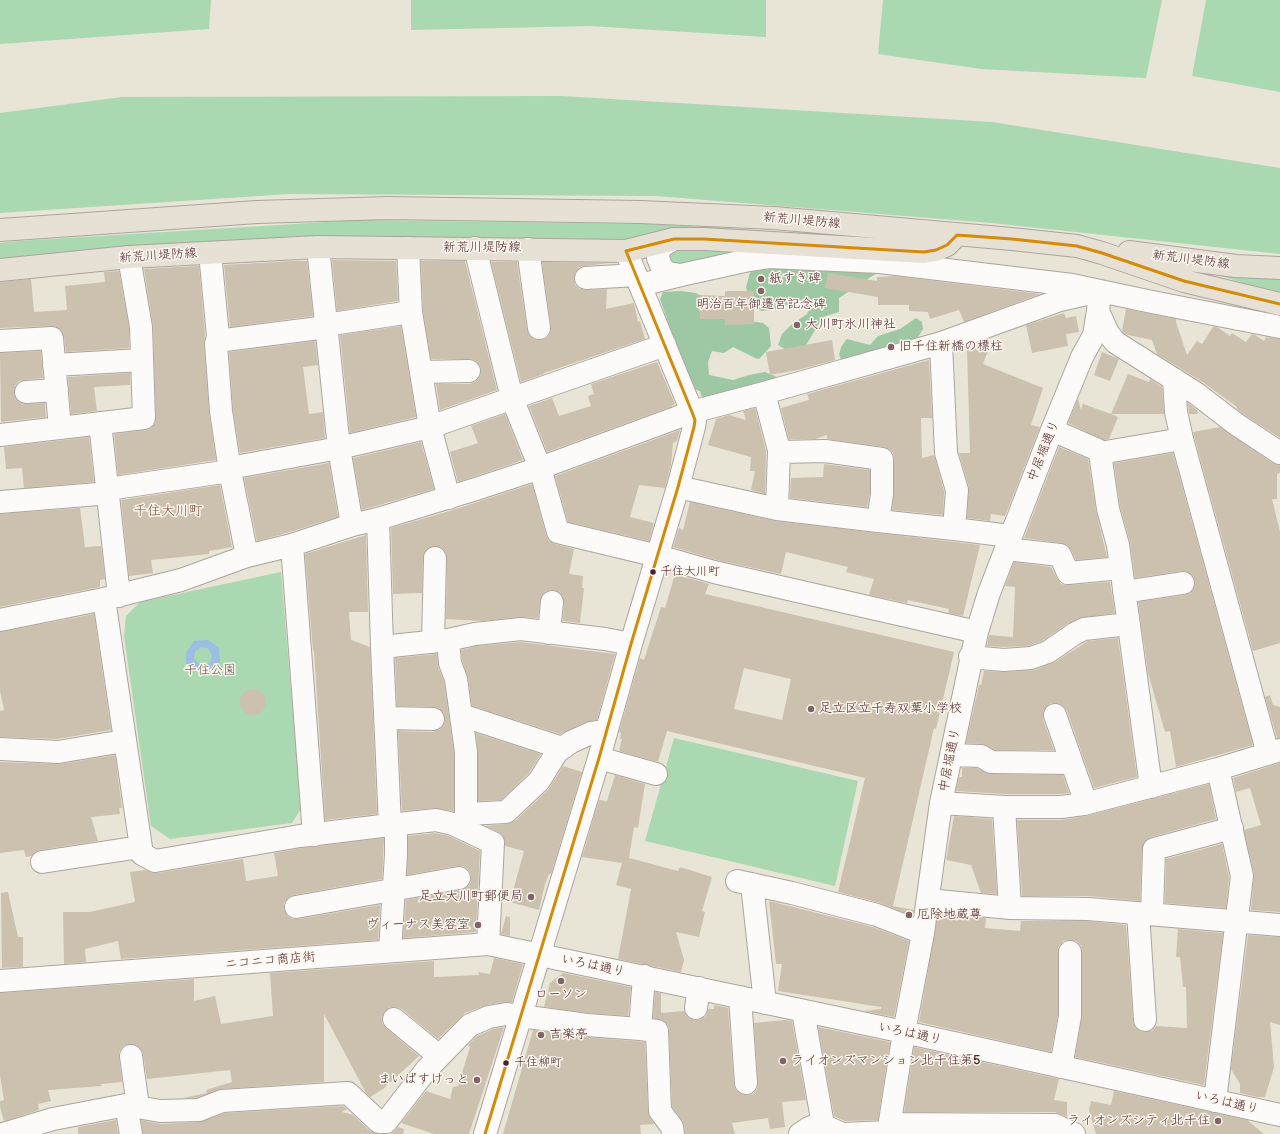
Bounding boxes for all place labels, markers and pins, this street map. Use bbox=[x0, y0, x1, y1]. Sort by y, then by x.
place label: 紙すき碑 bbox=[769, 271, 821, 287]
marker: 紙すき碑 bbox=[756, 274, 766, 284]
marker: 明治百年御遷宮記念碑 bbox=[756, 286, 766, 296]
place label: 明治百年御遷宮記念碑 bbox=[696, 297, 826, 313]
place label: 大川町氷川神社 bbox=[805, 317, 896, 333]
marker: 大川町氷川神社 bbox=[792, 320, 802, 330]
place label: 旧千住新橋の標柱 bbox=[899, 339, 1003, 355]
marker: 旧千住新橋の標柱 bbox=[886, 342, 896, 352]
place label: 千住大川町 bbox=[660, 565, 720, 579]
marker: 千住大川町 bbox=[648, 567, 658, 577]
place label: 足立区立千寿双葉小学校 bbox=[819, 701, 962, 717]
marker: 足立区立千寿双葉小学校 bbox=[806, 704, 816, 714]
place label: 足立大川町郵便局 bbox=[419, 889, 523, 905]
marker: 足立大川町郵便局 bbox=[526, 892, 536, 902]
place label: 厄除地蔵尊 bbox=[917, 907, 982, 923]
marker: 厄除地蔵尊 bbox=[904, 910, 914, 920]
place label: ヴィーナス美容室 bbox=[366, 917, 470, 933]
marker: ヴィーナス美容室 bbox=[473, 920, 483, 930]
marker: ローソン bbox=[556, 976, 566, 986]
place label: ローソン bbox=[535, 987, 587, 1003]
place label: 吉楽亭 bbox=[549, 1027, 588, 1043]
marker: 吉楽亭 bbox=[536, 1030, 546, 1040]
place label: ライオンズマンション北千住第5 bbox=[791, 1053, 980, 1069]
place label: 千住柳町 bbox=[514, 1056, 562, 1070]
marker: ライオンズマンション北千住第5 bbox=[778, 1056, 788, 1066]
marker: 千住柳町 bbox=[501, 1058, 511, 1068]
place label: まいばすけっと bbox=[378, 1072, 469, 1088]
marker: まいばすけっと bbox=[472, 1075, 482, 1085]
place label: ライオンズシティ北千住 bbox=[1067, 1113, 1210, 1129]
marker: ライオンズシティ北千住 bbox=[1213, 1116, 1223, 1126]

